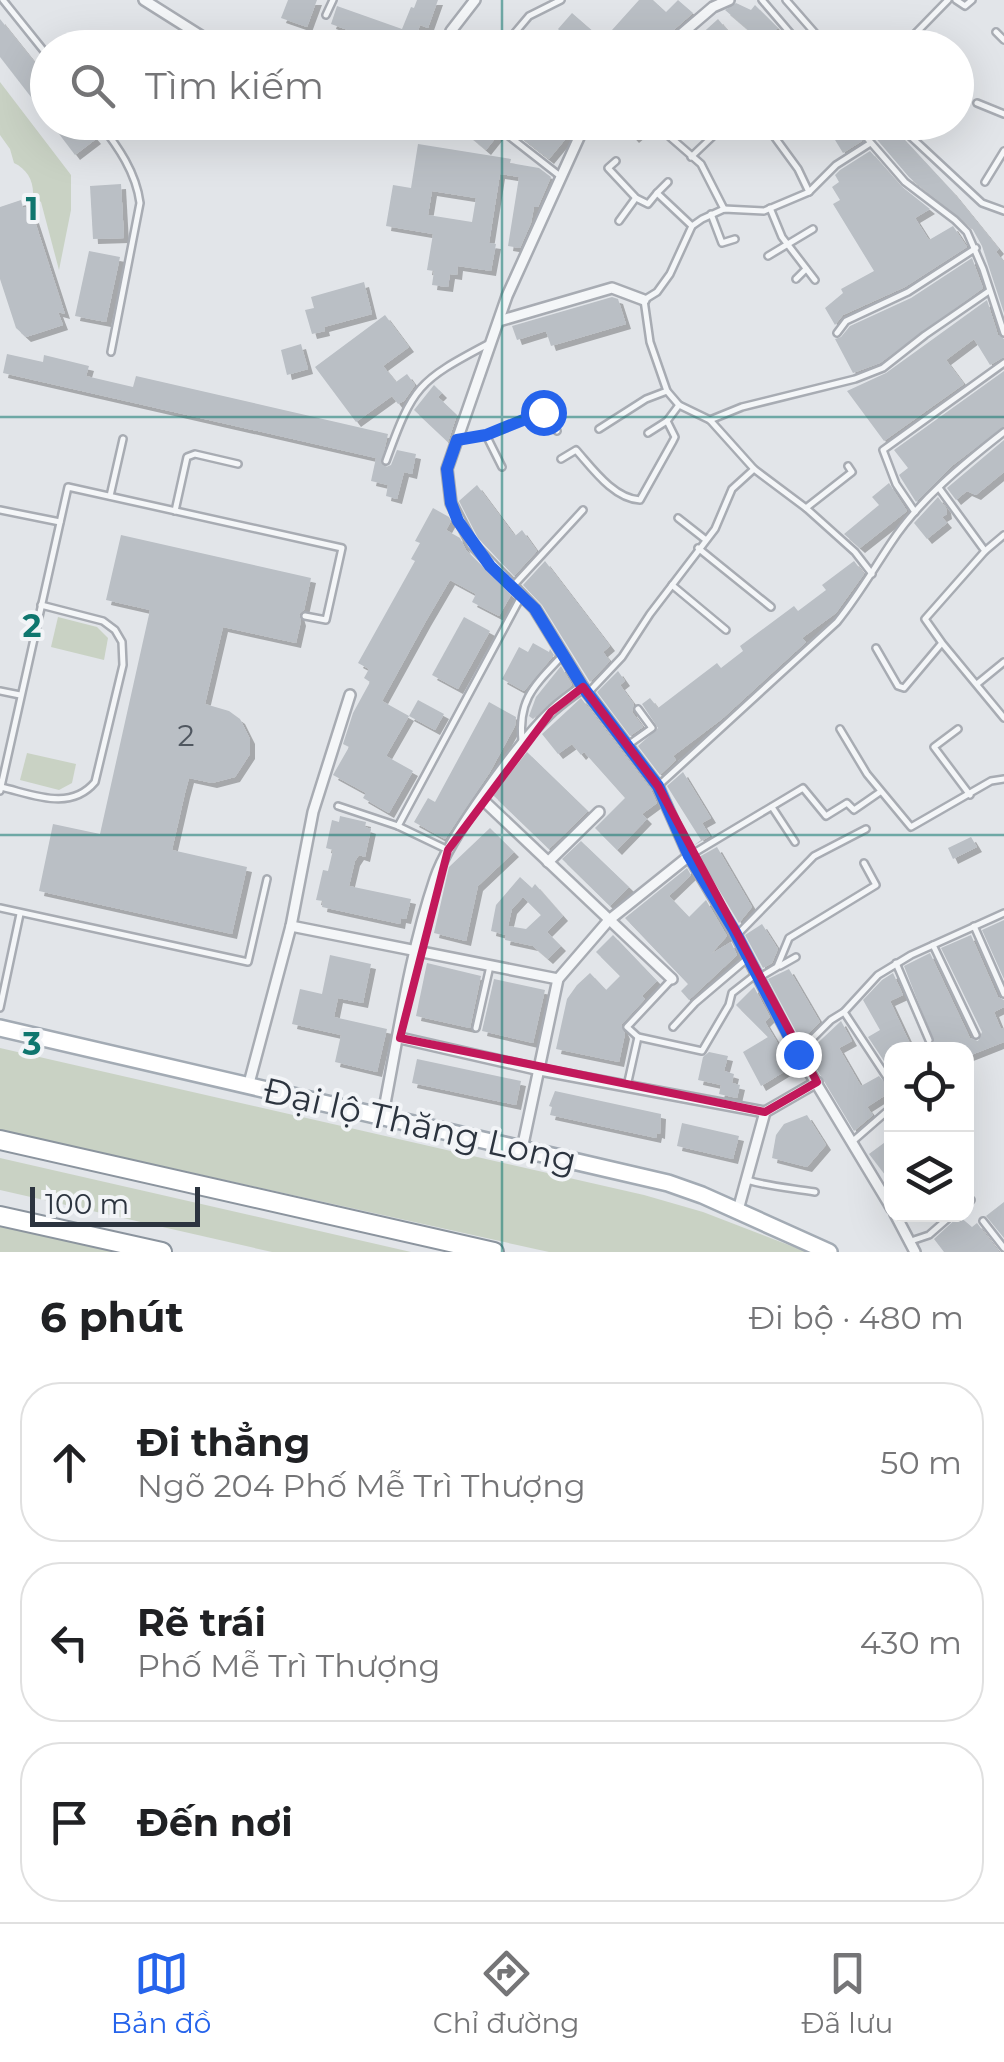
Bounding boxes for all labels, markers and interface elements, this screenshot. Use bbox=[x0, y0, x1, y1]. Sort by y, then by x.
search box bbox=[30, 30, 974, 140]
icon: search bbox=[65, 58, 120, 113]
text: Tìm kiếm bbox=[145, 62, 324, 109]
text: 1 bbox=[26, 189, 38, 228]
route start bbox=[521, 390, 567, 436]
text: 2 bbox=[23, 606, 41, 645]
house number: 2 bbox=[177, 717, 195, 754]
text: 3 bbox=[22, 1024, 41, 1063]
route end bbox=[776, 1032, 822, 1078]
map controls bbox=[884, 1042, 974, 1222]
button: locate bbox=[884, 1042, 974, 1132]
street label: Đại lộ Thăng Long bbox=[259, 1068, 581, 1182]
button: layers bbox=[884, 1132, 974, 1222]
scale bar bbox=[30, 1182, 200, 1226]
text: 100 m bbox=[45, 1187, 129, 1221]
text: 6 phút bbox=[40, 1291, 184, 1343]
text: Đi bộ · 480 m bbox=[748, 1298, 964, 1337]
text: Đi thẳng bbox=[137, 1419, 310, 1466]
icon: ahead bbox=[42, 1435, 97, 1490]
text: 50 m bbox=[880, 1443, 962, 1482]
text: Ngõ 204 Phố Mễ Trì Thượng bbox=[137, 1466, 586, 1505]
text: Rẽ trái bbox=[137, 1599, 266, 1646]
icon: left bbox=[42, 1615, 97, 1670]
text: 430 m bbox=[860, 1623, 962, 1662]
text: Phố Mễ Trì Thượng bbox=[137, 1646, 441, 1685]
icon: arrive bbox=[42, 1795, 97, 1850]
text: Đến nơi bbox=[137, 1799, 293, 1846]
tab: Bản đồ bbox=[111, 1946, 211, 2040]
tab: Chỉ đường bbox=[433, 1946, 580, 2040]
tab: Đã lưu bbox=[801, 1946, 893, 2040]

